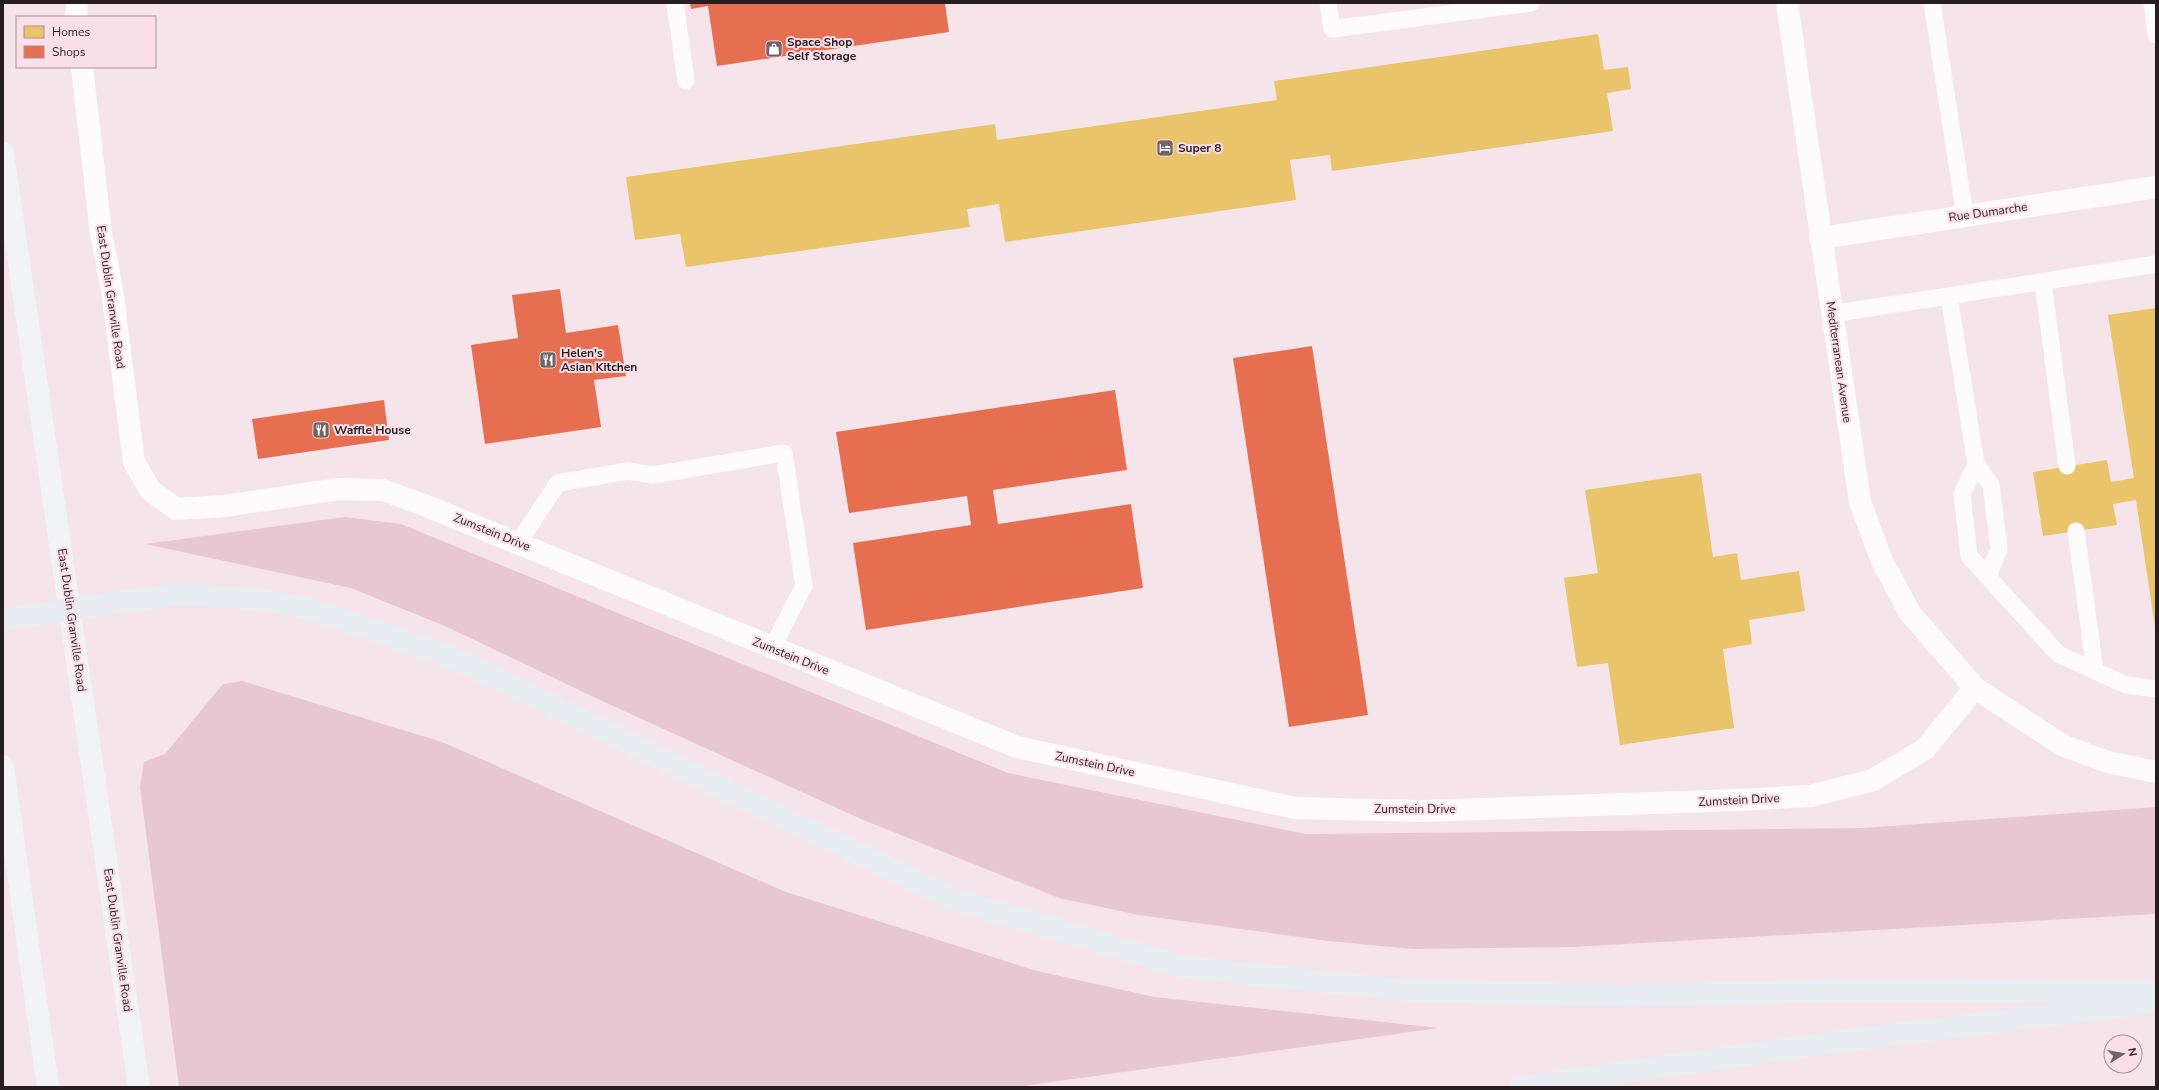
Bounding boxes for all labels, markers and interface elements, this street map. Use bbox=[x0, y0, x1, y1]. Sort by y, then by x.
legend bbox=[16, 16, 156, 68]
text: Homes bbox=[52, 24, 90, 40]
place label: Space Shop Self Storage bbox=[787, 34, 857, 64]
shop icon: Space Shop Self Storage bbox=[764, 39, 784, 59]
text: Shops bbox=[52, 44, 86, 60]
hotel icon: Super 8 bbox=[1155, 138, 1175, 158]
place label: Super 8 bbox=[1178, 140, 1221, 156]
street label: Rue Dumarche bbox=[1948, 199, 2028, 225]
street label: East Dublin Granville Road bbox=[93, 224, 129, 370]
street label: Mediterranean Avenue bbox=[1823, 300, 1855, 424]
place label: Helen's Asian Kitchen bbox=[561, 345, 637, 375]
restaurant icon: Helen's Asian Kitchen bbox=[538, 350, 558, 370]
restaurant icon: Waffle House bbox=[311, 420, 331, 440]
place label: Waffle House bbox=[334, 422, 411, 438]
street label: Zumstein Drive bbox=[451, 509, 533, 555]
street label: East Dublin Granville Road bbox=[54, 547, 90, 693]
street label: Zumstein Drive bbox=[750, 633, 832, 679]
street label: Zumstein Drive bbox=[1054, 748, 1136, 780]
street label: Zumstein Drive bbox=[1698, 790, 1780, 810]
street label: Zumstein Drive bbox=[1374, 801, 1456, 817]
street label: East Dublin Granville Road bbox=[100, 867, 136, 1013]
north arrow bbox=[2103, 1034, 2143, 1074]
text: N bbox=[2124, 1047, 2140, 1058]

